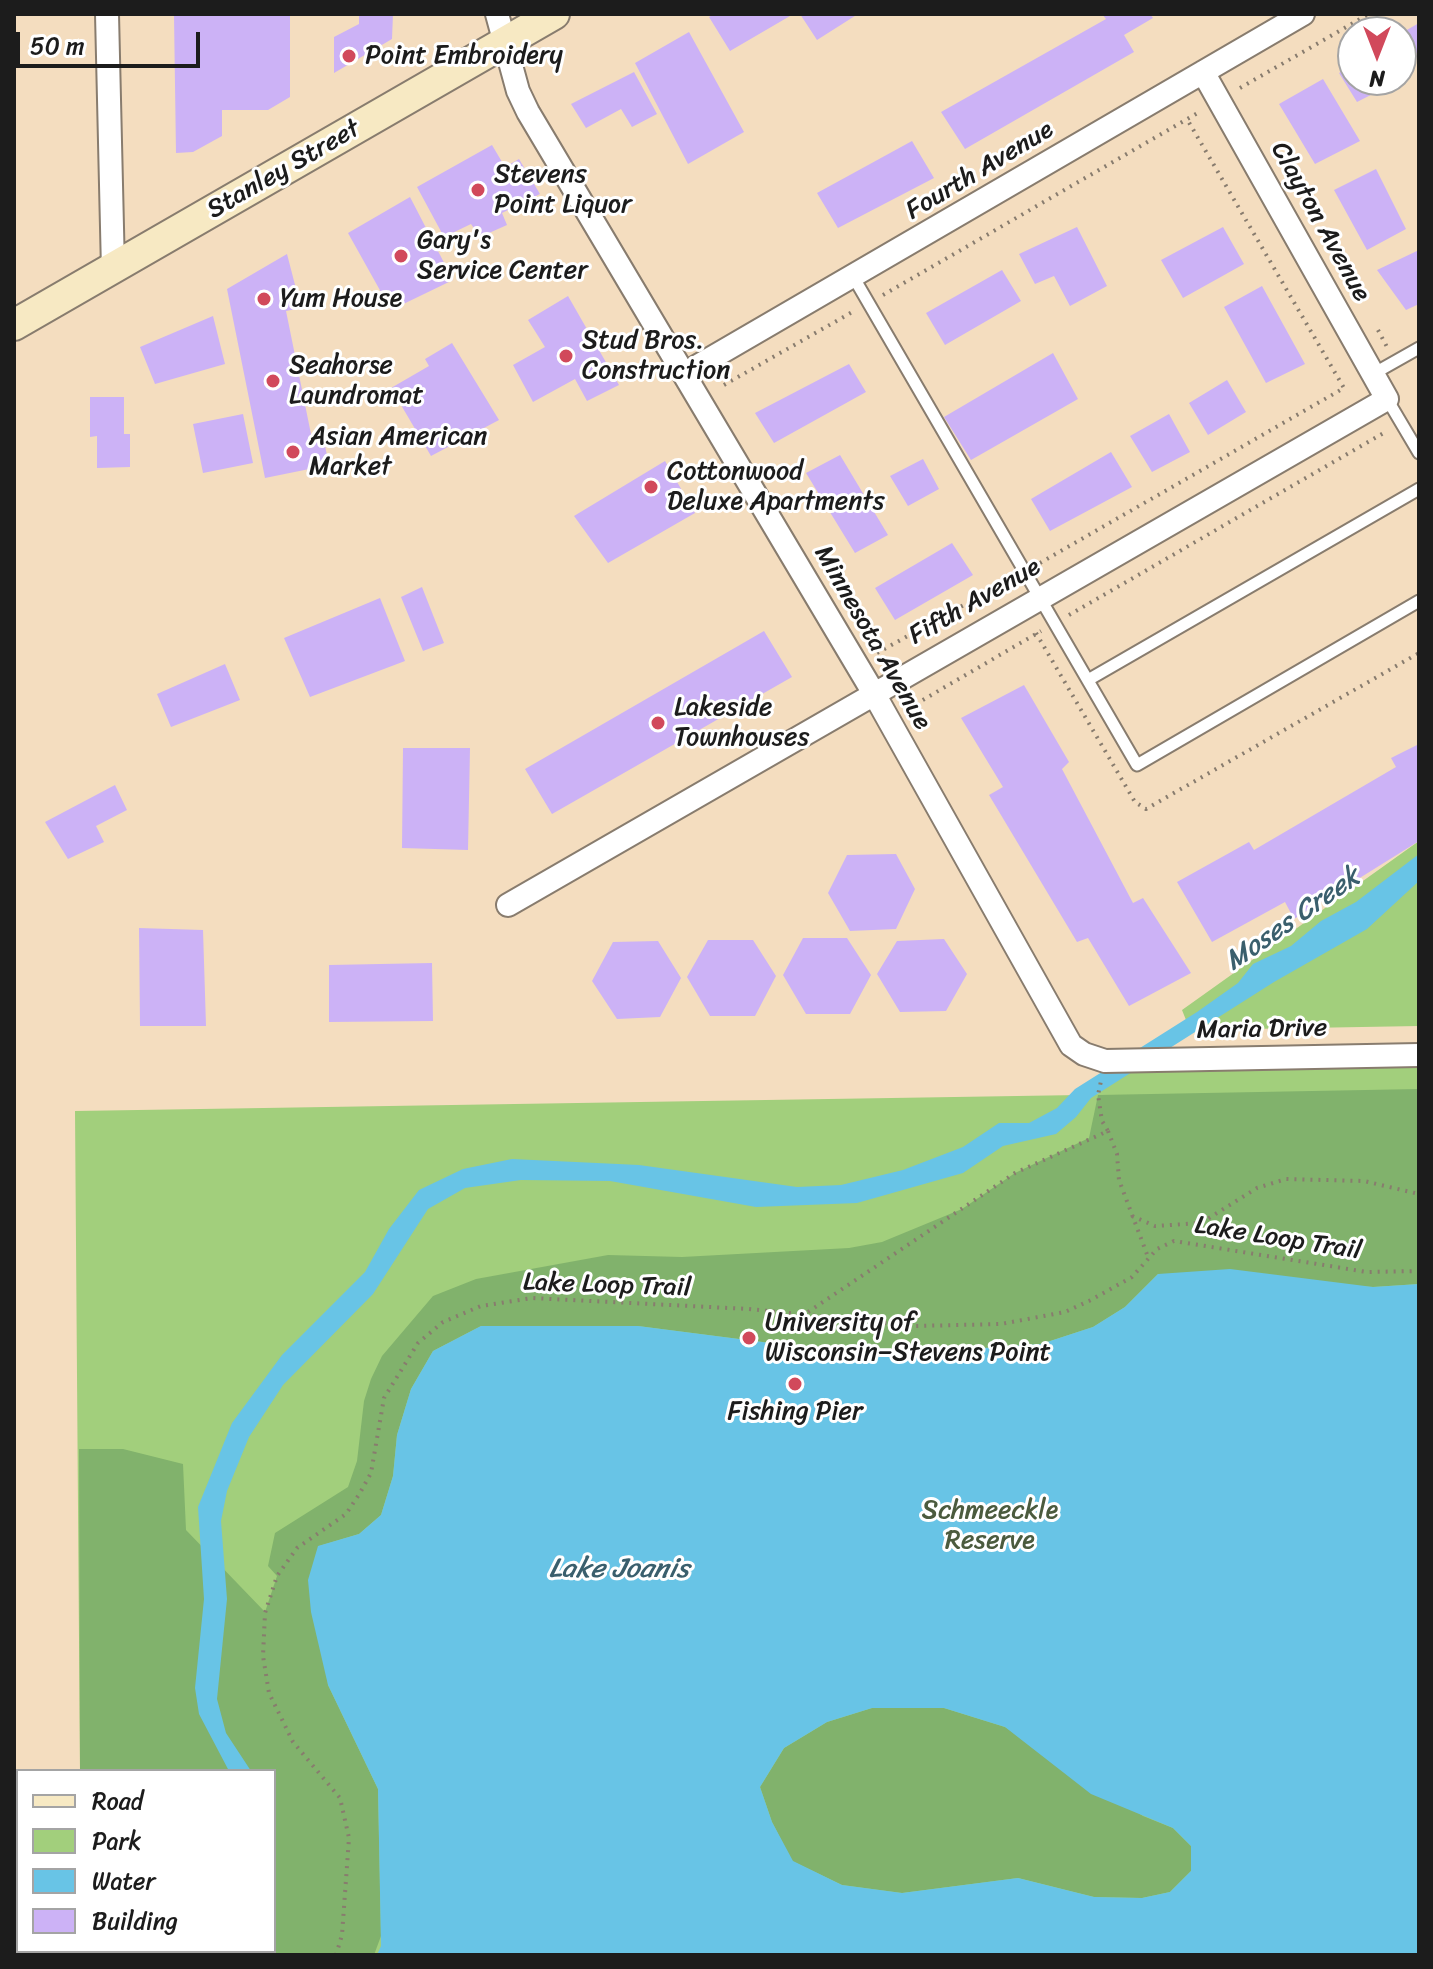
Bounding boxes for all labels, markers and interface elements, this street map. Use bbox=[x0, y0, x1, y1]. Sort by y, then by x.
scale bar bbox=[20, 16, 204, 66]
north arrow bbox=[1337, 16, 1417, 96]
text: 50 m bbox=[30, 25, 85, 67]
place label: Point Embroidery bbox=[365, 40, 563, 72]
marker: Point Embroidery bbox=[340, 47, 358, 65]
text: N bbox=[1369, 59, 1385, 98]
street label: Stanley Street bbox=[202, 114, 366, 226]
street label: Fourth Avenue bbox=[901, 115, 1059, 227]
street label: Clayton Avenue bbox=[1263, 137, 1377, 307]
place label: Stevens Point Liquor bbox=[494, 159, 632, 220]
marker: Stevens Point Liquor bbox=[469, 181, 487, 199]
place label: Gary's Service Center bbox=[417, 225, 588, 286]
marker: Gary's Service Center bbox=[392, 247, 410, 265]
place label: Yum House bbox=[280, 283, 402, 315]
marker: Yum House bbox=[255, 290, 273, 308]
place label: Stud Bros. Construction bbox=[582, 325, 730, 386]
marker: Stud Bros. Construction bbox=[557, 347, 575, 365]
place label: Seahorse Laundromat bbox=[289, 350, 424, 412]
marker: Seahorse Laundromat bbox=[264, 372, 282, 390]
place label: Asian American Market bbox=[309, 421, 487, 482]
marker: Asian American Market bbox=[284, 443, 302, 461]
place label: Cottonwood Deluxe Apartments bbox=[667, 456, 885, 518]
marker: Cottonwood Deluxe Apartments bbox=[642, 478, 660, 496]
street label: Minnesota Avenue bbox=[807, 540, 937, 736]
street label: Fifth Avenue bbox=[904, 552, 1046, 652]
place label: Lakeside Townhouses bbox=[674, 692, 809, 754]
marker: Lakeside Townhouses bbox=[649, 714, 667, 732]
water label: Moses Creek bbox=[1219, 861, 1367, 979]
street label: Maria Drive bbox=[1196, 1013, 1328, 1047]
street label: Lake Loop Trail bbox=[1192, 1210, 1364, 1268]
street label: Lake Loop Trail bbox=[522, 1267, 692, 1305]
place label: University of Wisconsin–Stevens Point bbox=[765, 1307, 1051, 1368]
marker: University of Wisconsin–Stevens Point bbox=[740, 1329, 758, 1347]
marker: Fishing Pier bbox=[786, 1375, 804, 1393]
place label: Fishing Pier bbox=[727, 1396, 863, 1428]
park label: Schmeeckle Reserve bbox=[922, 1495, 1058, 1556]
water label: Lake Joanis bbox=[549, 1553, 689, 1587]
legend bbox=[16, 1769, 276, 1953]
text: Road bbox=[92, 1780, 143, 1822]
text: Park bbox=[92, 1820, 141, 1862]
text: Water bbox=[92, 1860, 155, 1902]
text: Building bbox=[92, 1900, 178, 1942]

